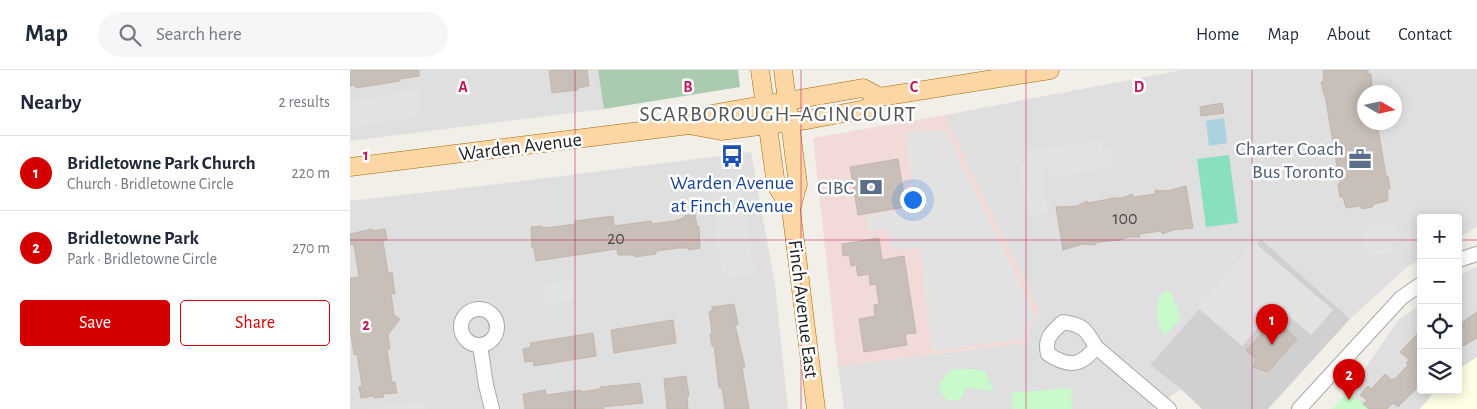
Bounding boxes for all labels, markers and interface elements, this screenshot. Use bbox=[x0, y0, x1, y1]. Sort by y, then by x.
search box bbox=[98, 12, 448, 57]
icon: search bbox=[116, 21, 144, 49]
text: Map bbox=[25, 22, 68, 46]
text: Search here bbox=[156, 25, 242, 44]
text: Home bbox=[1196, 26, 1239, 44]
text: Map bbox=[1267, 26, 1299, 44]
text: About bbox=[1327, 26, 1370, 44]
text: Contact bbox=[1398, 26, 1452, 44]
text: A bbox=[458, 79, 468, 95]
text: B bbox=[683, 79, 693, 95]
text: C bbox=[910, 79, 919, 95]
text: D bbox=[1134, 79, 1145, 95]
north arrow bbox=[1357, 85, 1402, 130]
text: Nearby bbox=[20, 92, 81, 113]
text: 2 results bbox=[278, 94, 330, 110]
district label: SCARBOROUGH–AGINCOURT bbox=[639, 103, 917, 125]
street label: Warden Avenue bbox=[457, 130, 583, 164]
place label: Charter Coach Bus Toronto bbox=[1235, 139, 1344, 182]
bus stop icon: Warden Avenue at Finch Avenue bbox=[719, 143, 745, 169]
office icon: Charter Coach Bus Toronto bbox=[1347, 146, 1373, 172]
text: 1 bbox=[363, 147, 369, 163]
text: Bridletowne Park Church bbox=[67, 154, 256, 173]
text: 1 bbox=[33, 165, 39, 181]
text: 220 m bbox=[292, 165, 330, 181]
place label: Warden Avenue at Finch Avenue bbox=[670, 173, 794, 216]
bank icon: CIBC bbox=[858, 174, 884, 200]
text: Church · Bridletowne Circle bbox=[67, 176, 234, 192]
place label: CIBC bbox=[817, 178, 854, 198]
your location bbox=[900, 187, 926, 213]
house number: 100 bbox=[1112, 210, 1138, 228]
map controls bbox=[1417, 214, 1462, 394]
button: + bbox=[1417, 214, 1462, 259]
text: Bridletowne Park bbox=[67, 229, 199, 248]
house number: 20 bbox=[607, 230, 625, 248]
street label: Finch Avenue East bbox=[785, 239, 821, 380]
text: 2 bbox=[32, 240, 40, 256]
text: 270 m bbox=[292, 240, 330, 256]
text: Park · Bridletowne Circle bbox=[67, 251, 217, 267]
button: − bbox=[1417, 259, 1462, 304]
button: Save bbox=[20, 300, 170, 346]
button: Share bbox=[180, 300, 330, 346]
pin: 1 bbox=[1256, 304, 1288, 345]
button: locate bbox=[1417, 304, 1462, 349]
text: 2 bbox=[362, 317, 370, 333]
button: layers bbox=[1417, 349, 1462, 394]
pin: 2 bbox=[1333, 359, 1365, 400]

